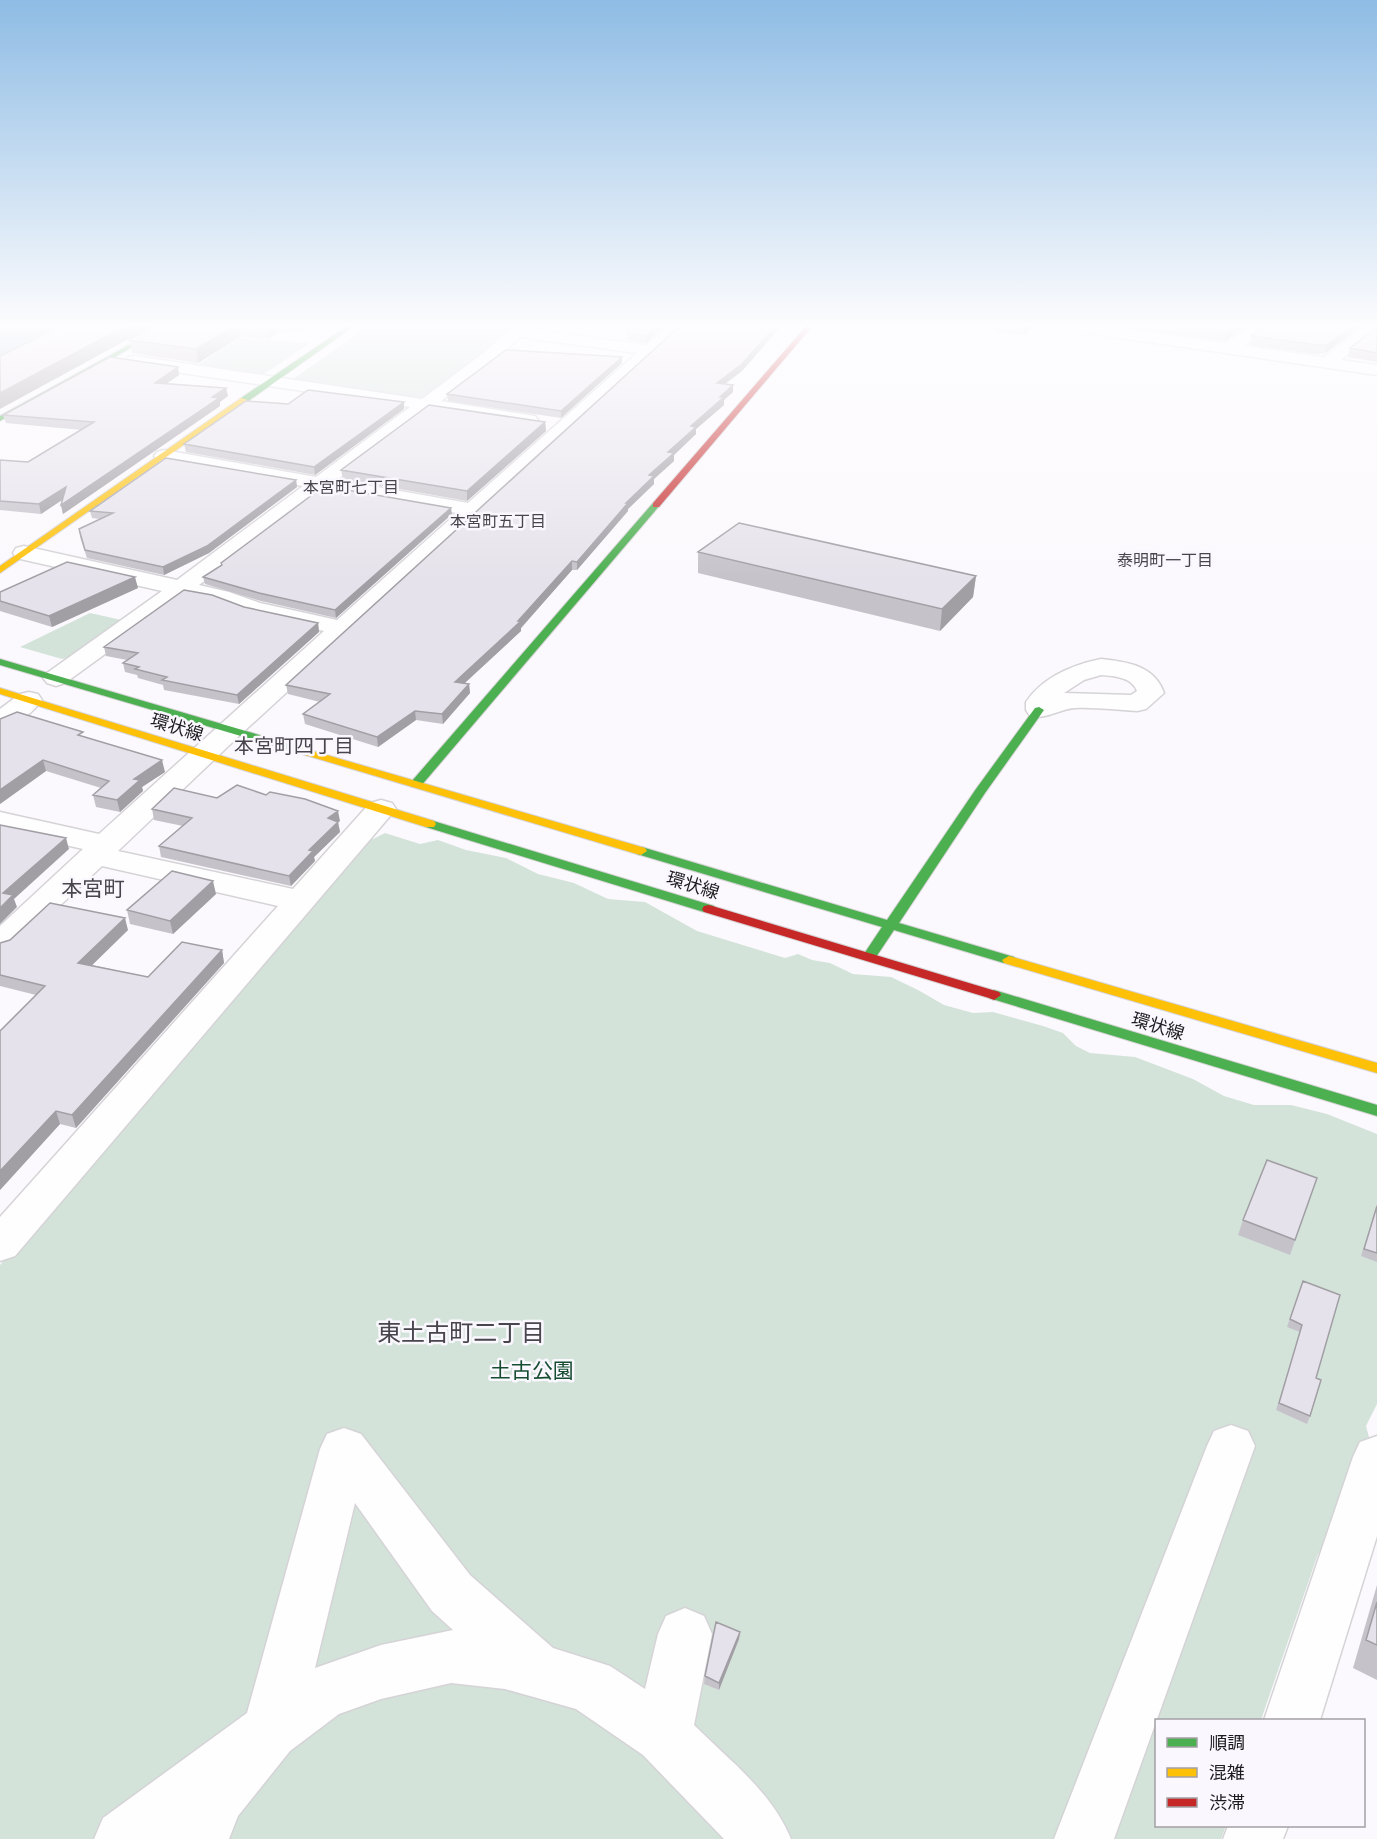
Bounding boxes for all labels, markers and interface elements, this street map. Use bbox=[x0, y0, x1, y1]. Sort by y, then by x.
district label: 本宮町七丁目 bbox=[303, 476, 399, 499]
district label: 本宮町五丁目 bbox=[450, 510, 546, 533]
district label: 泰明町一丁目 bbox=[1117, 549, 1213, 572]
street label: 環状線 bbox=[148, 707, 206, 747]
district label: 本宮町四丁目 bbox=[234, 732, 354, 760]
street label: 環状線 bbox=[664, 865, 722, 905]
district label: 本宮町 bbox=[62, 874, 125, 903]
street label: 環状線 bbox=[1129, 1006, 1187, 1046]
district label: 東土古町二丁目 bbox=[377, 1316, 545, 1349]
park label: 土古公園 bbox=[490, 1356, 574, 1385]
legend bbox=[1155, 1719, 1365, 1827]
text: 順調 bbox=[1209, 1730, 1245, 1755]
text: 混雑 bbox=[1209, 1760, 1245, 1785]
text: 渋滞 bbox=[1209, 1790, 1245, 1815]

